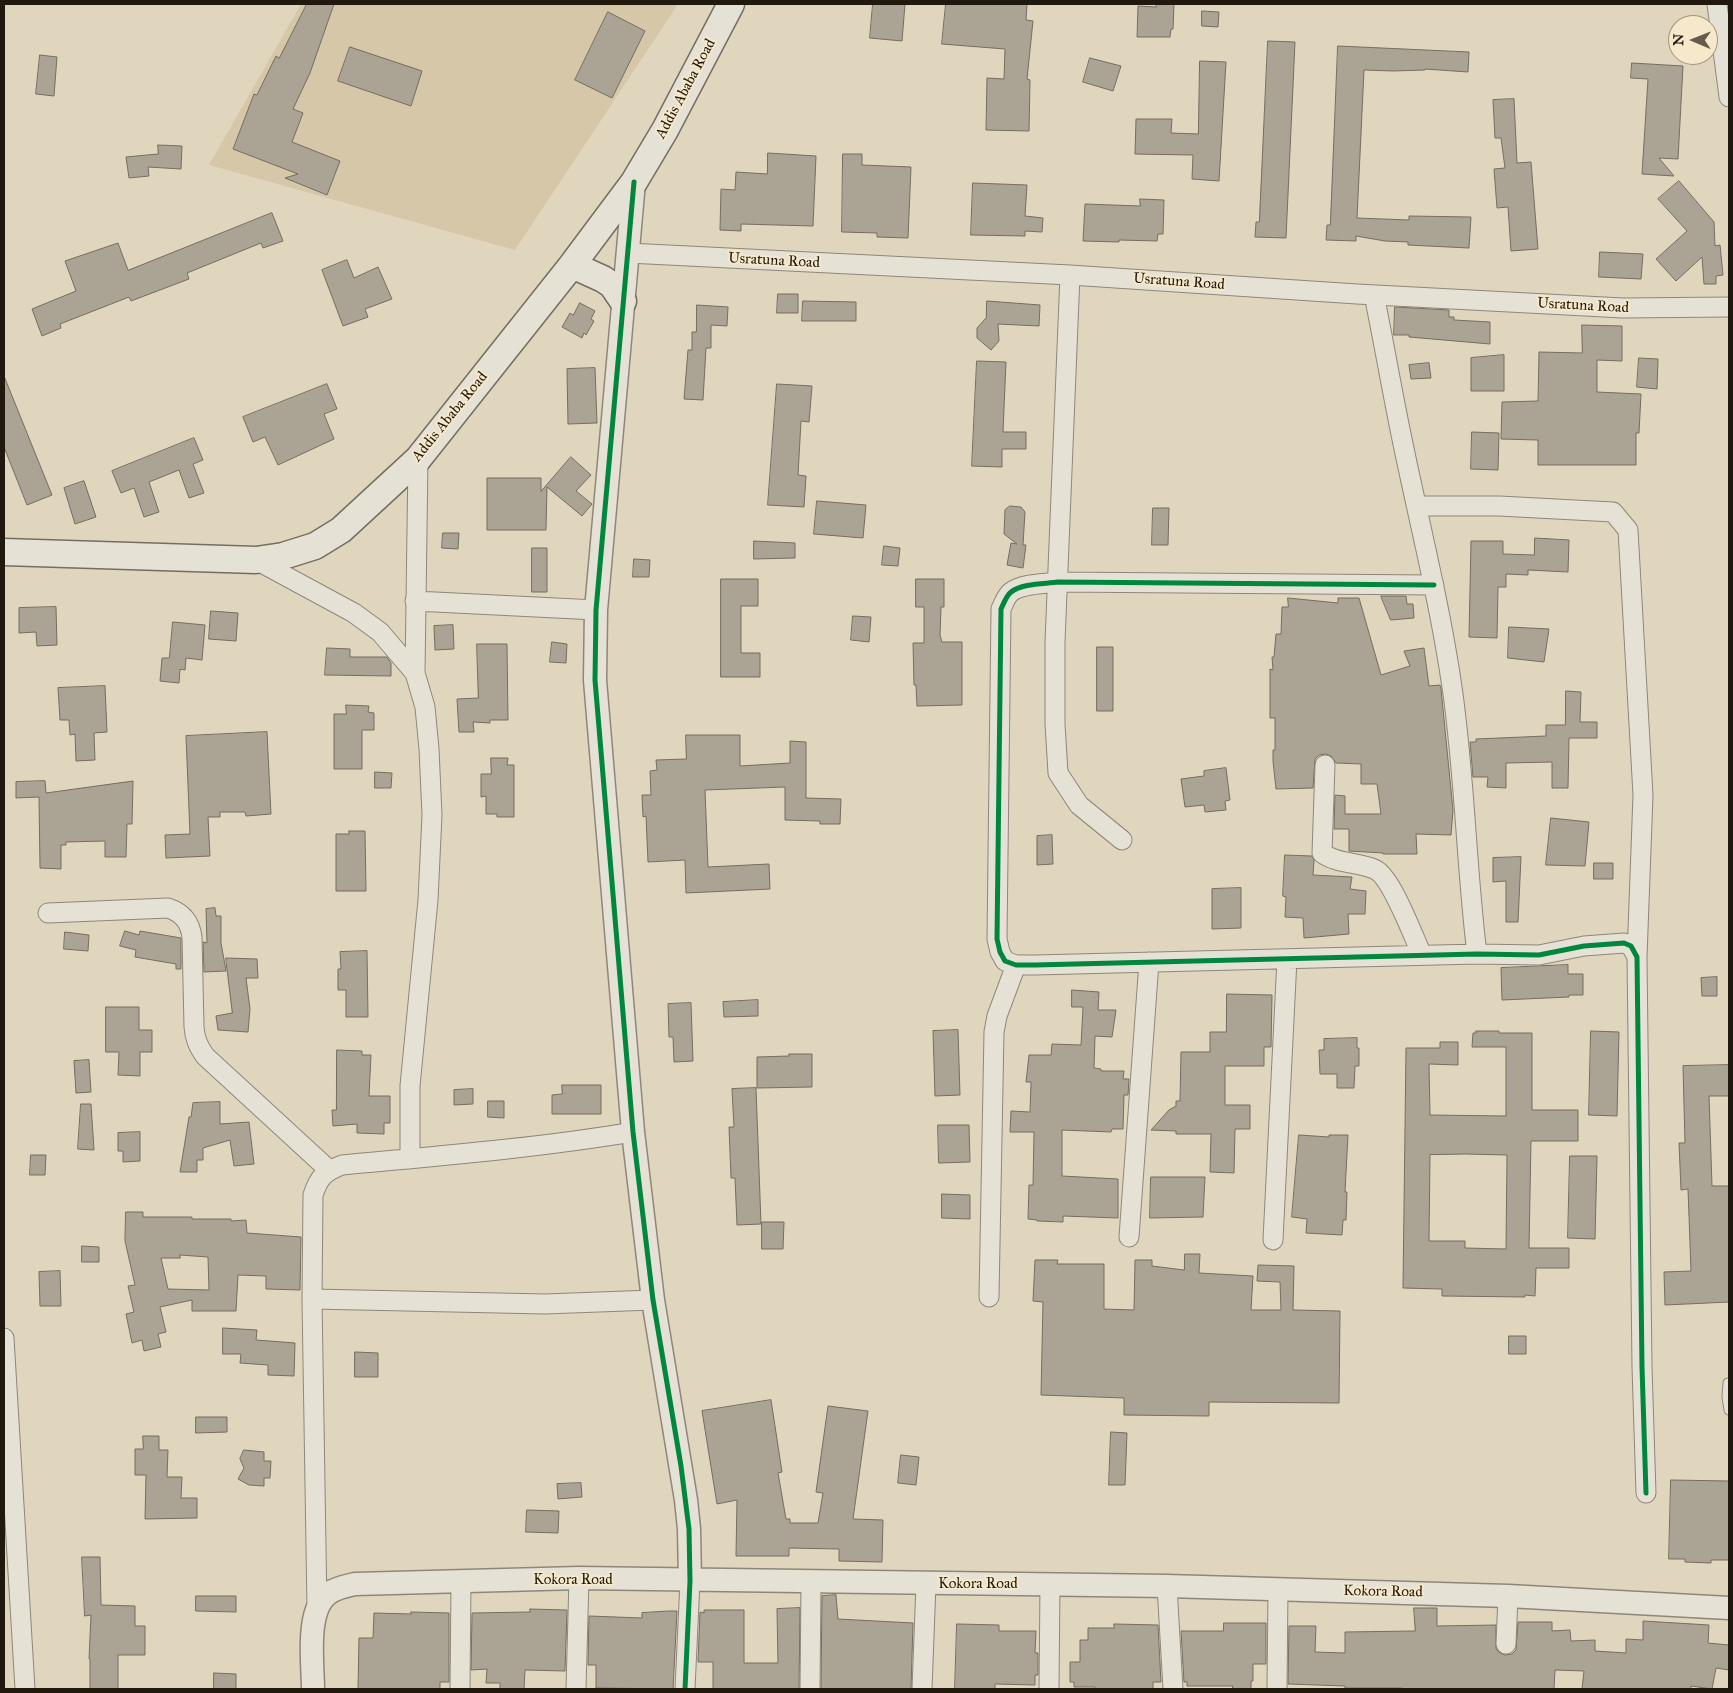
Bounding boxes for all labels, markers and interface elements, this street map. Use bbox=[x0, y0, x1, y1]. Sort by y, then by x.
north arrow bbox=[1668, 15, 1718, 65]
text: N bbox=[1670, 34, 1687, 46]
street label: Addis Ababa Road bbox=[652, 36, 720, 142]
street label: Usratuna Road bbox=[728, 250, 820, 272]
street label: Usratuna Road bbox=[1133, 270, 1225, 294]
street label: Usratuna Road bbox=[1537, 295, 1629, 317]
street label: Addis Ababa Road bbox=[408, 368, 492, 466]
street label: Kokora Road bbox=[533, 1571, 613, 1589]
street label: Kokora Road bbox=[938, 1575, 1018, 1593]
street label: Kokora Road bbox=[1343, 1582, 1423, 1602]

